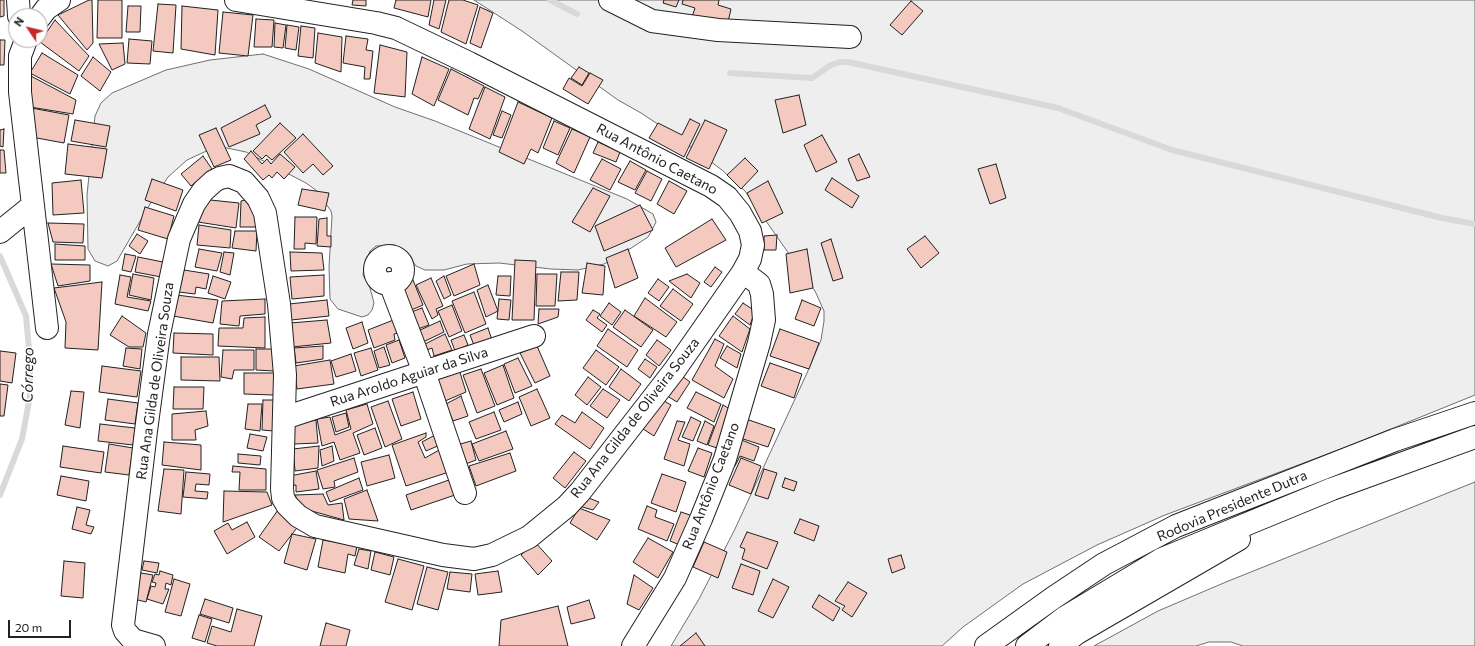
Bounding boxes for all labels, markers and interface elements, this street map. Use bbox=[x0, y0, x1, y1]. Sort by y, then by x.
north arrow bbox=[8, 8, 48, 48]
text: N bbox=[11, 14, 26, 29]
street label: Rua Antônio Caetano bbox=[593, 120, 721, 198]
street label: Rua Ana Gilda de Oliveira Souza bbox=[133, 281, 177, 481]
street label: Rua Ana Gilda de Oliveira Souza bbox=[567, 334, 703, 502]
street label: Rua Aroldo Aguiar da Silva bbox=[328, 344, 490, 410]
water label: Córrego bbox=[19, 347, 37, 403]
street label: Rua Antônio Caetano bbox=[679, 420, 743, 552]
street label: Rodovia Presidente Dutra bbox=[1154, 467, 1310, 545]
scale bar bbox=[10, 612, 73, 638]
text: 20 m bbox=[15, 620, 42, 634]

